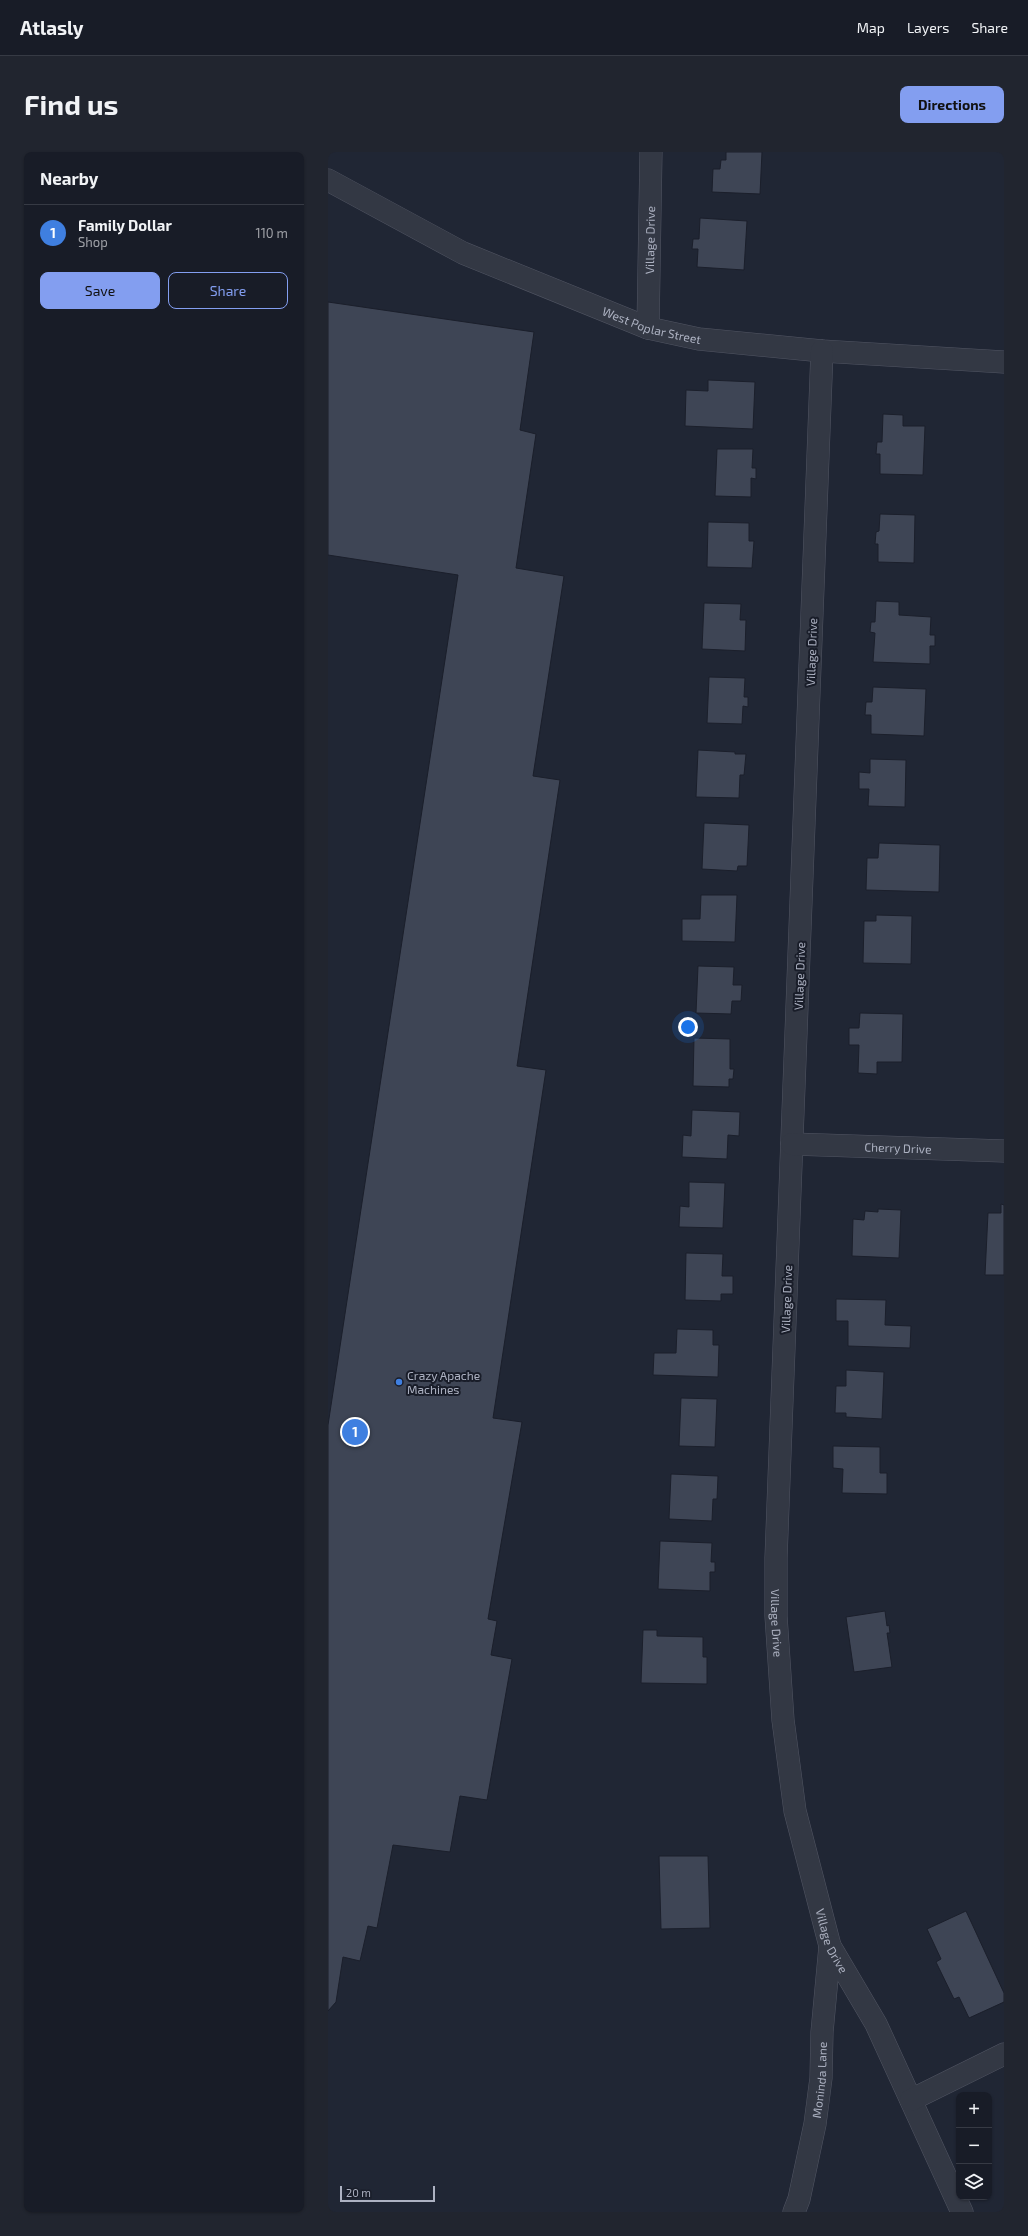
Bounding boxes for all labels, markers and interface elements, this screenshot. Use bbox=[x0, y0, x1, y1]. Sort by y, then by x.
text: Atlasly bbox=[20, 16, 84, 39]
text: Map bbox=[857, 19, 885, 36]
text: Layers bbox=[907, 19, 949, 36]
text: Share bbox=[971, 19, 1008, 36]
button: Directions bbox=[900, 86, 1004, 123]
text: Find us bbox=[24, 87, 118, 121]
text: Nearby bbox=[40, 168, 98, 188]
street label: Village Drive bbox=[642, 206, 657, 274]
text: Family Dollar bbox=[78, 216, 172, 234]
text: 1 bbox=[50, 225, 56, 241]
text: 110 m bbox=[256, 225, 288, 241]
text: Shop bbox=[78, 234, 108, 250]
button: Save bbox=[40, 272, 160, 309]
button: Share bbox=[168, 272, 288, 309]
street label: West Poplar Street bbox=[601, 303, 703, 346]
street label: Village Drive bbox=[803, 618, 819, 686]
street label: Village Drive bbox=[791, 942, 807, 1010]
your location bbox=[678, 1017, 698, 1037]
street label: Cherry Drive bbox=[864, 1139, 932, 1156]
street label: Village Drive bbox=[778, 1265, 794, 1333]
place label: Crazy Apache Machines bbox=[407, 1368, 480, 1396]
marker: Crazy Apache Machines bbox=[394, 1377, 404, 1387]
pin: 1 bbox=[342, 1417, 368, 1447]
street label: Village Drive bbox=[769, 1589, 786, 1658]
street label: Village Drive bbox=[814, 1907, 851, 1975]
street label: Moninda Lane bbox=[809, 2042, 829, 2119]
map controls bbox=[956, 2092, 992, 2200]
button: + bbox=[956, 2092, 992, 2128]
button: − bbox=[956, 2128, 992, 2164]
button: layers bbox=[956, 2164, 992, 2200]
scale bar bbox=[340, 2184, 435, 2203]
text: 20 m bbox=[346, 2186, 371, 2199]

